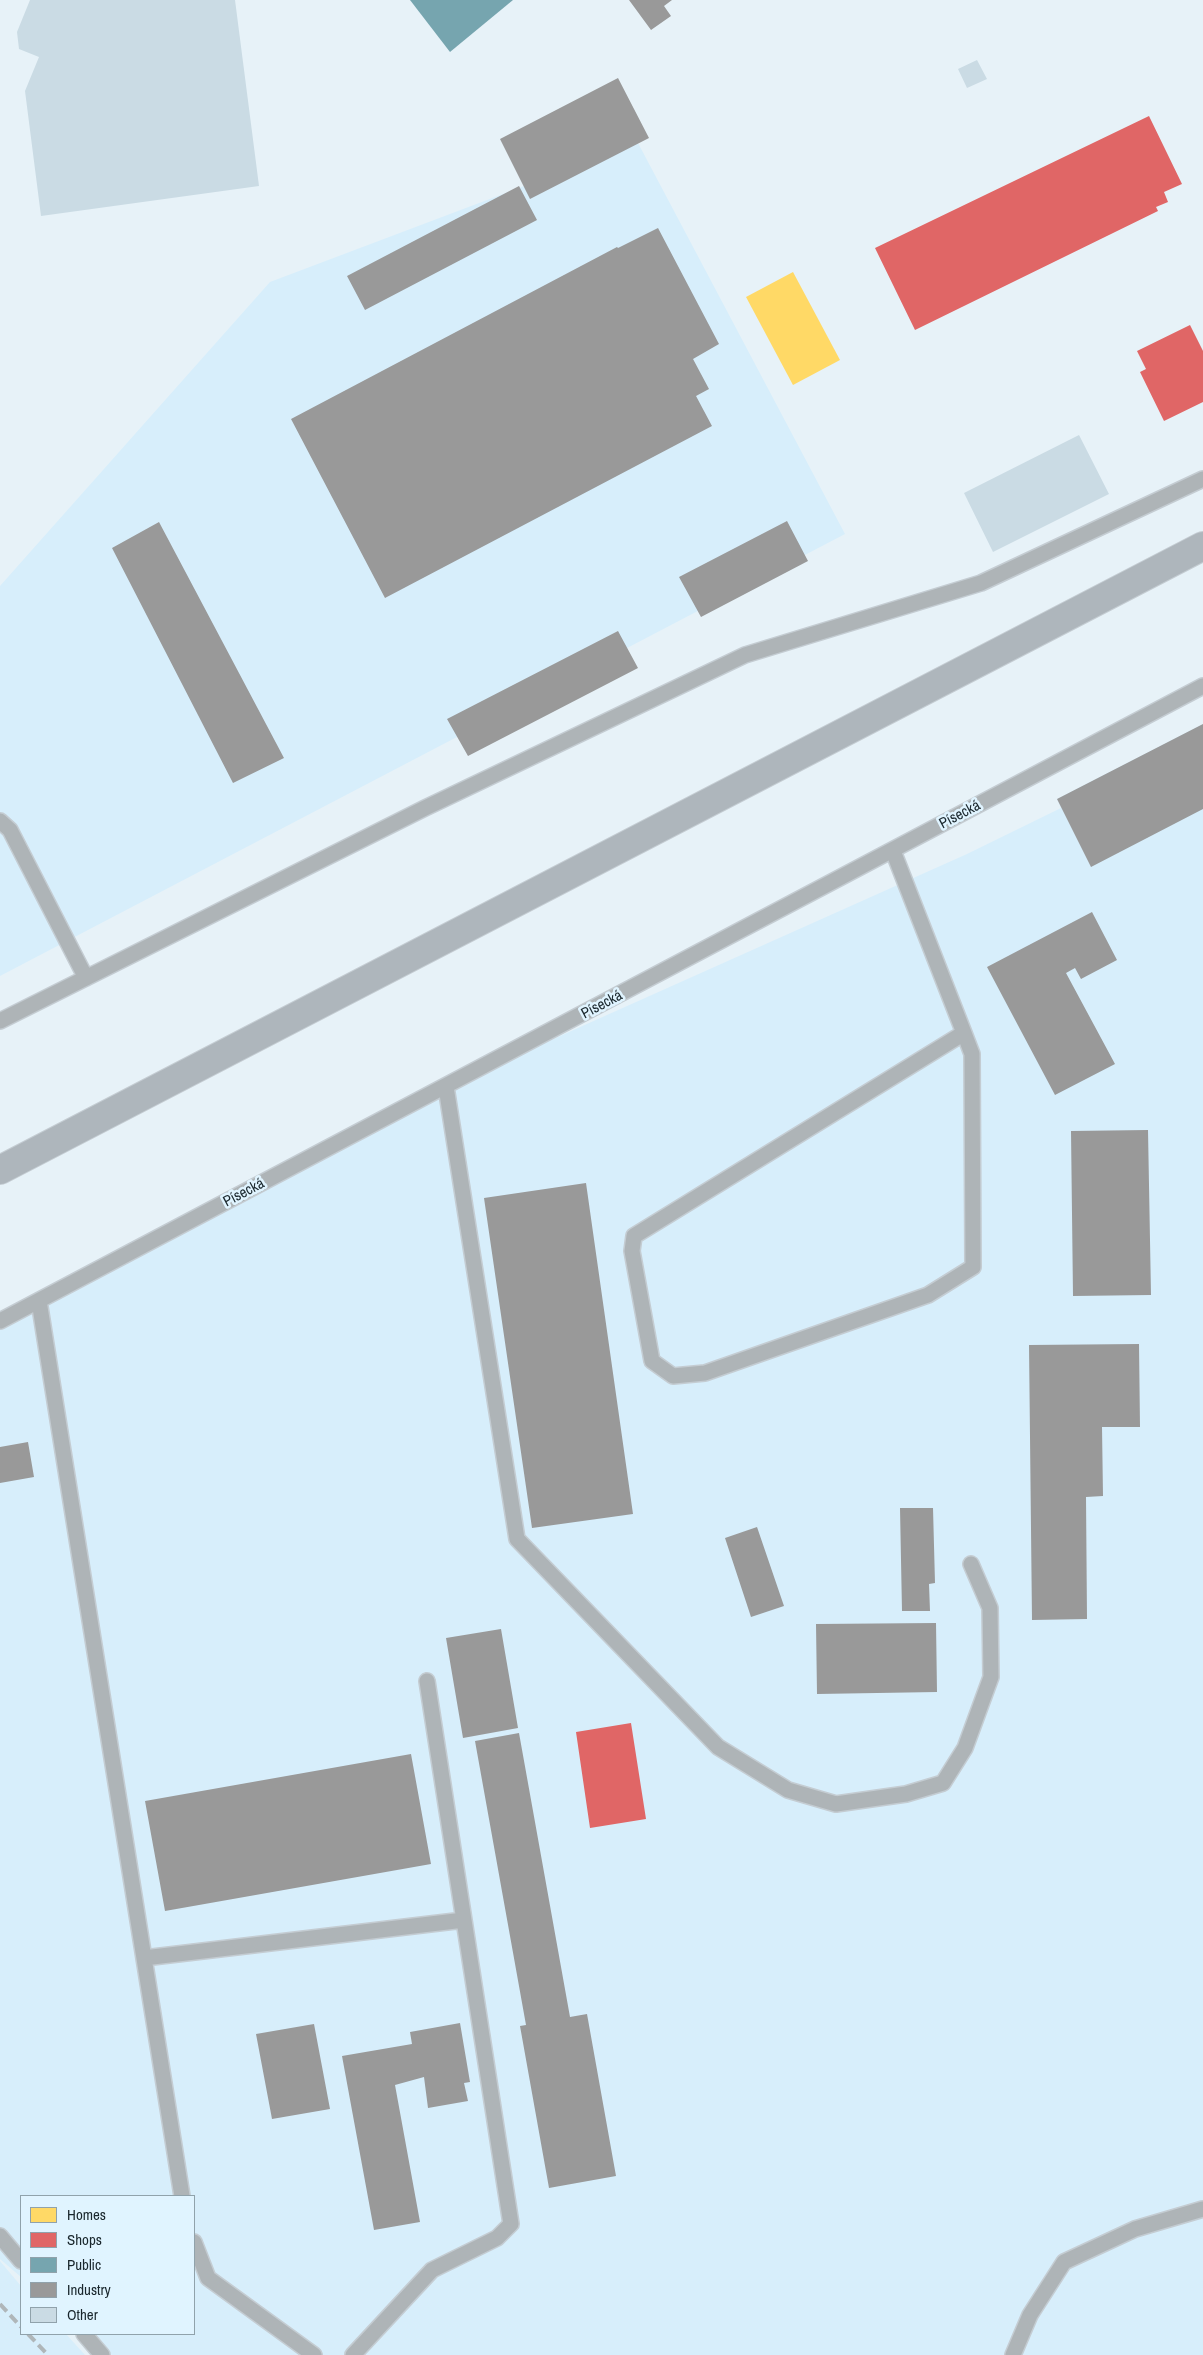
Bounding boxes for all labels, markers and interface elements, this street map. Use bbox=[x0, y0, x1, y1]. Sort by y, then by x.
street label: Písecká bbox=[936, 797, 984, 833]
street label: Písecká bbox=[578, 987, 626, 1023]
street label: Písecká bbox=[220, 1175, 268, 1211]
legend bbox=[20, 2195, 195, 2335]
text: Homes bbox=[67, 2204, 106, 2225]
text: Shops bbox=[67, 2229, 102, 2250]
text: Public bbox=[67, 2254, 101, 2275]
text: Industry bbox=[67, 2279, 111, 2300]
text: Other bbox=[67, 2304, 98, 2325]

